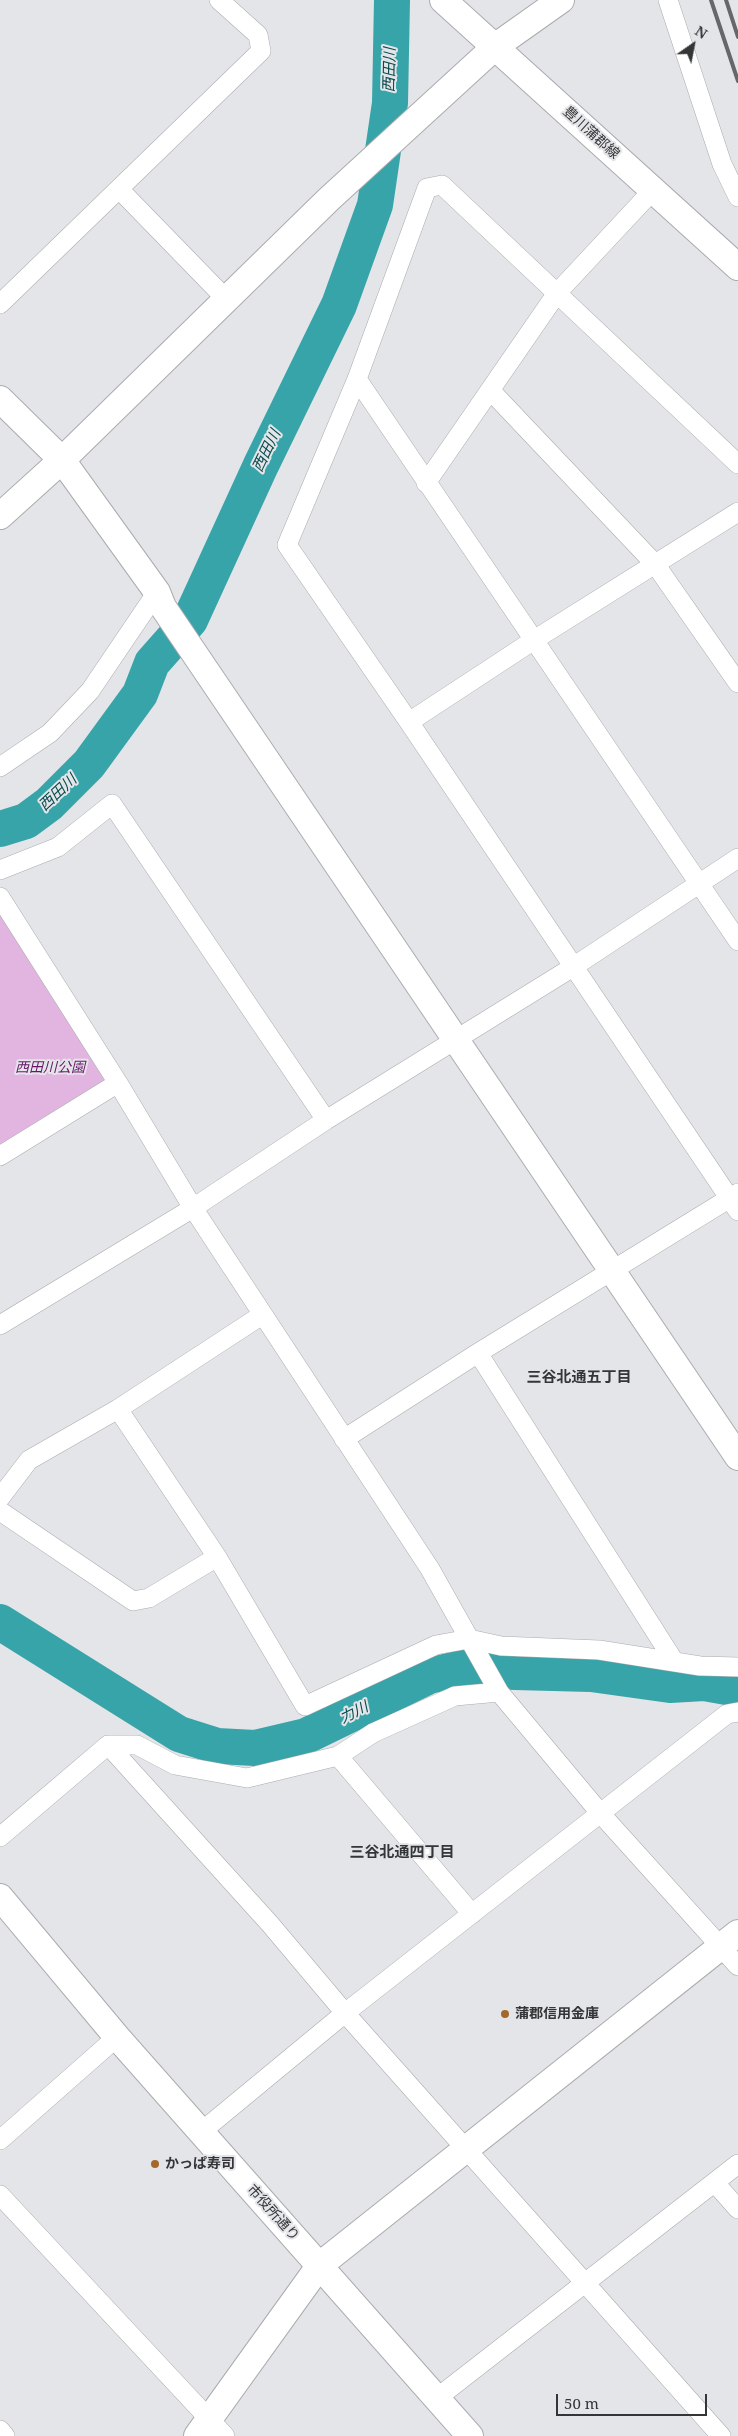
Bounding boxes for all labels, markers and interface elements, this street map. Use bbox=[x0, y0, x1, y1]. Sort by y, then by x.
north arrow bbox=[668, 20, 718, 70]
text: N bbox=[692, 21, 711, 43]
water label: 西田川 bbox=[381, 47, 399, 93]
street label: 豊川蒲郡線 bbox=[559, 103, 623, 163]
water label: 西田川 bbox=[249, 427, 285, 475]
water label: 西田川 bbox=[35, 771, 81, 815]
park label: 西田川公園 bbox=[15, 1060, 85, 1076]
district label: 三谷北通五丁目 bbox=[527, 1369, 631, 1387]
water label: 力川 bbox=[337, 1698, 371, 1728]
district label: 三谷北通四丁目 bbox=[350, 1844, 454, 1862]
place label: 蒲郡信用金庫 bbox=[515, 2006, 599, 2022]
marker: 蒲郡信用金庫 bbox=[499, 2008, 511, 2020]
place label: かっぱ寿司 bbox=[165, 2156, 235, 2172]
marker: かっぱ寿司 bbox=[149, 2158, 161, 2170]
street label: 市役所通り bbox=[243, 2181, 303, 2245]
scale bar bbox=[558, 2384, 709, 2416]
text: 50 m bbox=[564, 2393, 599, 2413]

